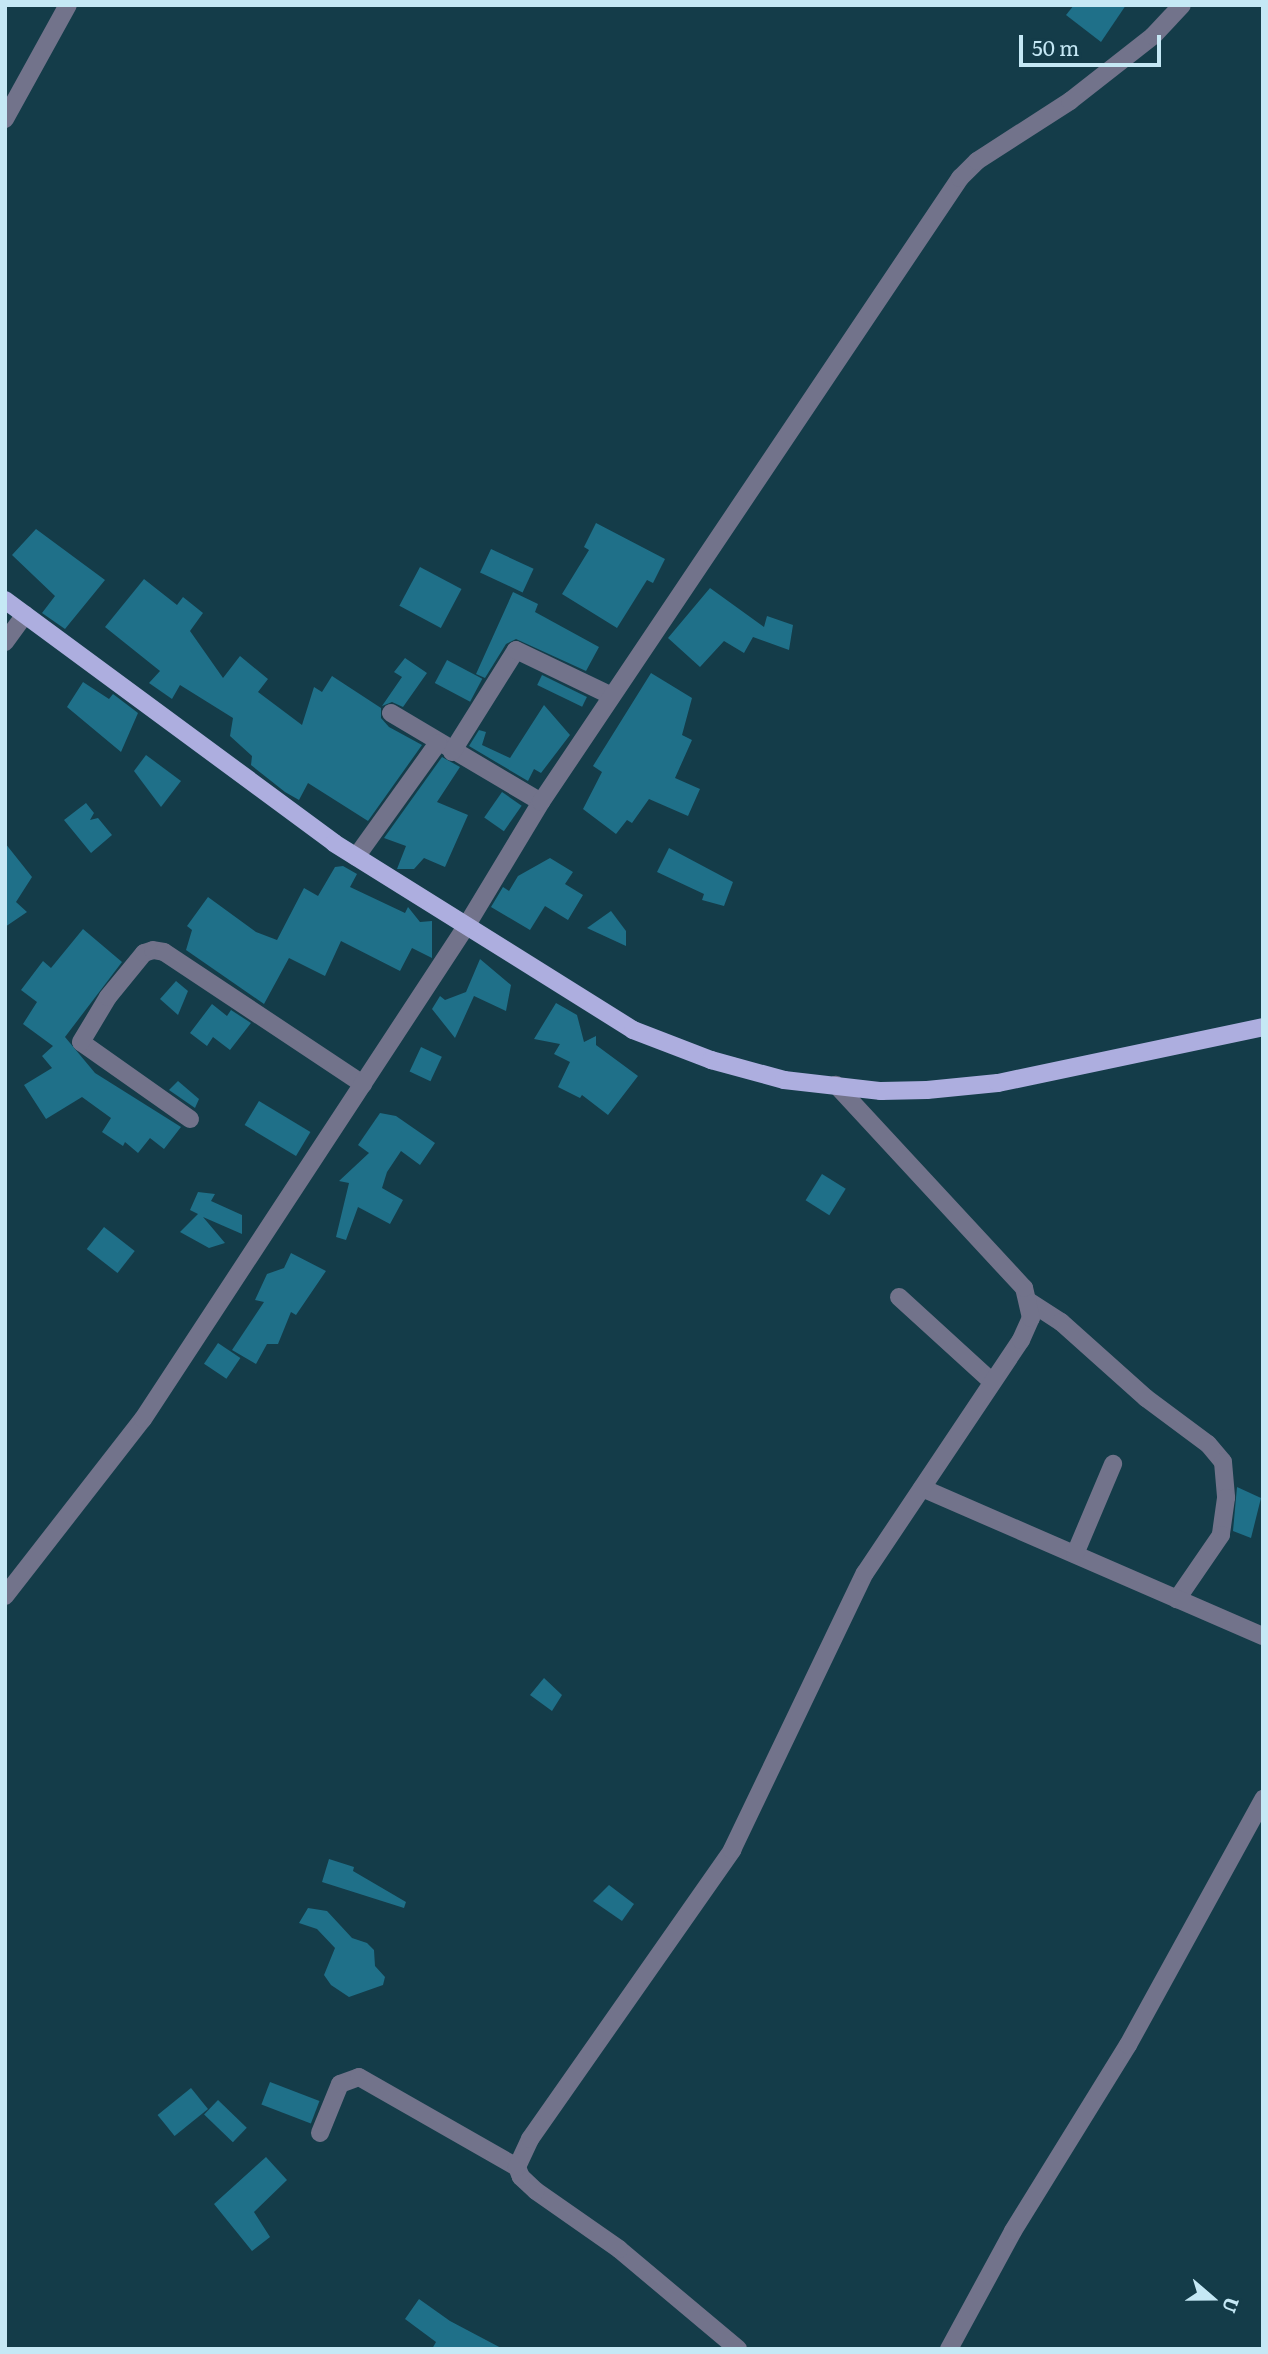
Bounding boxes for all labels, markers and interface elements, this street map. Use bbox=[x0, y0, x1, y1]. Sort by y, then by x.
scale bar bbox=[1023, 21, 1165, 65]
text: 50 m bbox=[1032, 31, 1079, 62]
north arrow bbox=[1177, 2263, 1247, 2333]
text: U bbox=[1216, 2293, 1247, 2317]

